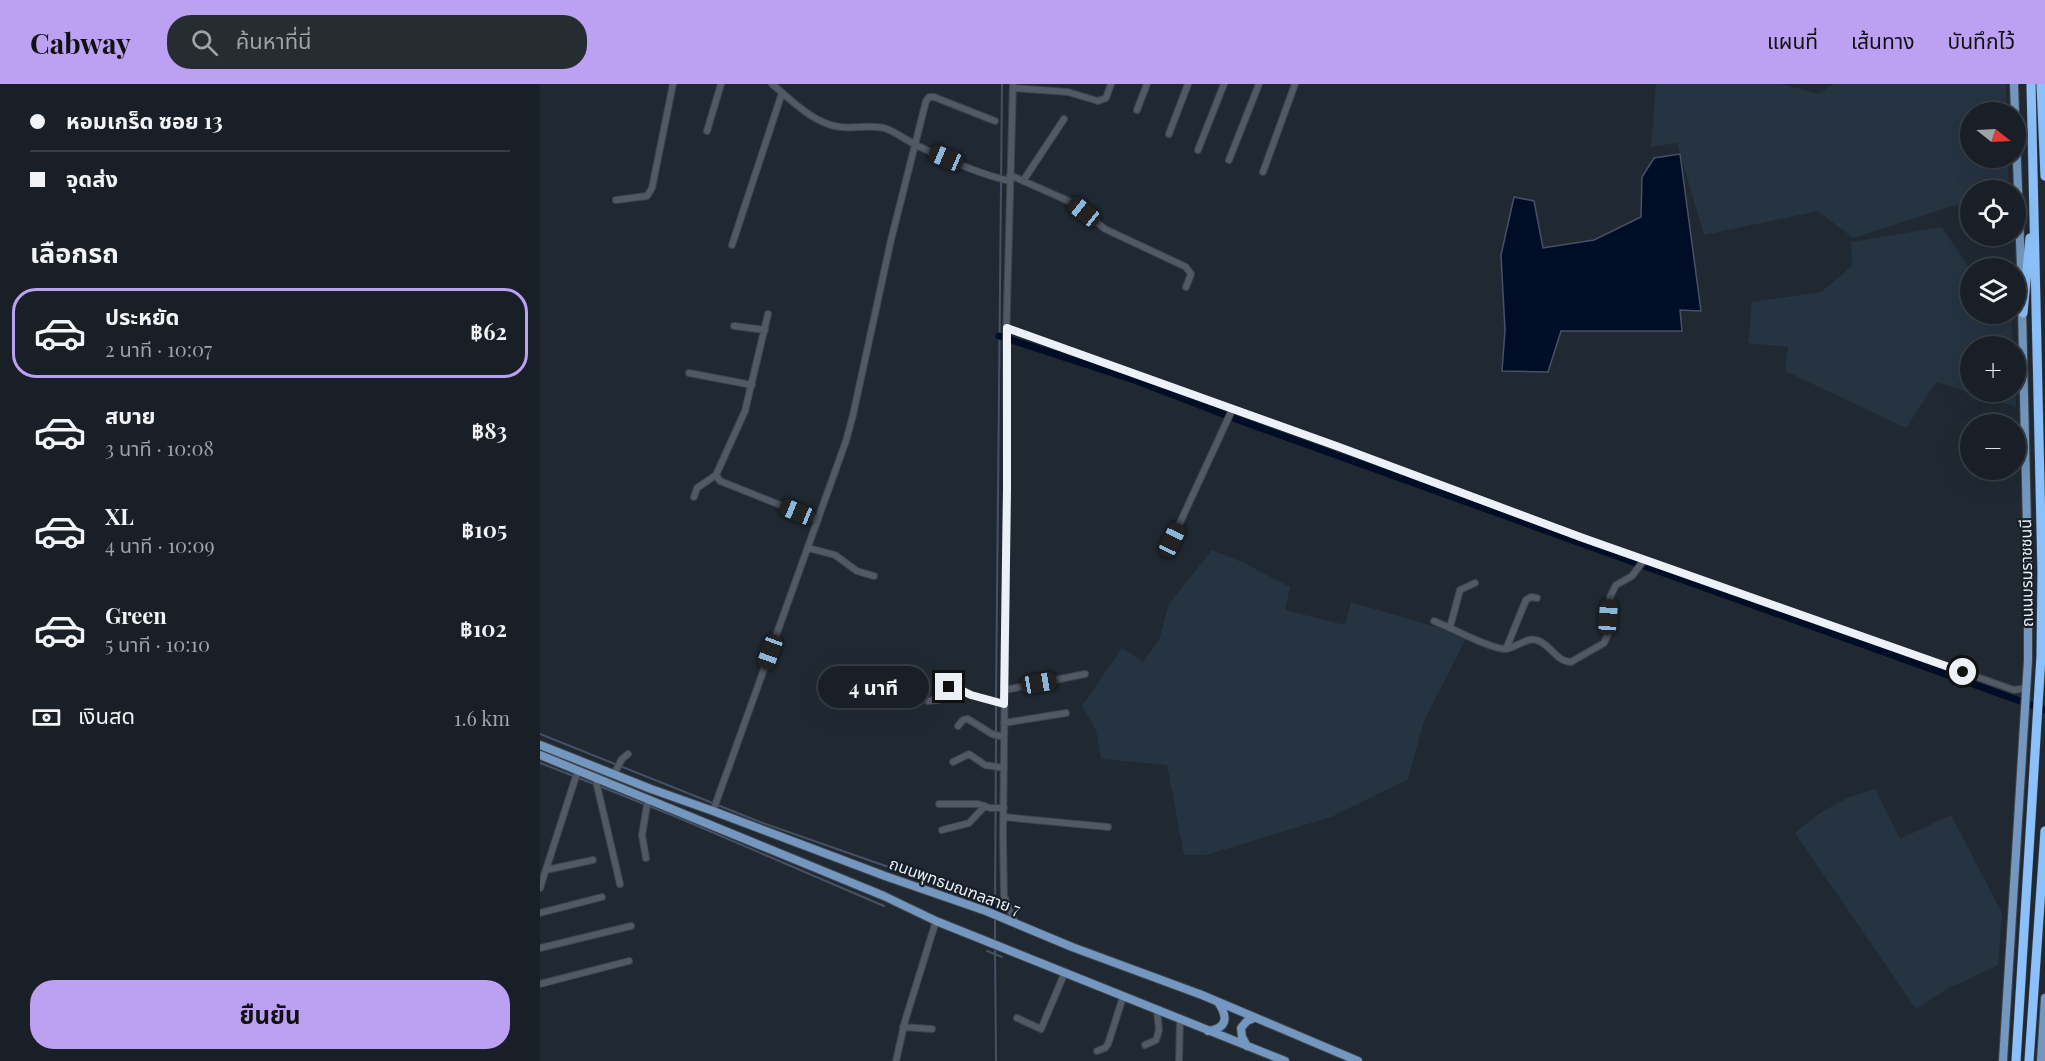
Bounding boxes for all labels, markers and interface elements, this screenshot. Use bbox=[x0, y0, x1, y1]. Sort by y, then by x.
search box bbox=[167, 15, 587, 69]
text: Cabway bbox=[30, 24, 131, 61]
text: ค้นหาที่นี่ bbox=[236, 25, 312, 55]
icon: search bbox=[188, 26, 221, 59]
text: แผนที่ bbox=[1767, 26, 1818, 54]
text: เส้นทาง bbox=[1851, 26, 1915, 54]
text: บันทึกไว้ bbox=[1948, 26, 2015, 54]
north arrow bbox=[1960, 102, 2026, 168]
map controls bbox=[1960, 102, 2026, 480]
text: หอมเกร็ด ซอย 13 bbox=[66, 105, 223, 135]
car bbox=[926, 143, 966, 173]
text: จุดส่ง bbox=[66, 163, 118, 193]
button: locate bbox=[1960, 180, 2026, 246]
car bbox=[1064, 194, 1104, 230]
text: เลือกรถ bbox=[30, 234, 119, 270]
button: layers bbox=[1960, 258, 2026, 324]
text: ประหยัด bbox=[105, 301, 180, 331]
icon: car bbox=[33, 306, 87, 360]
text: ฿62 bbox=[470, 316, 507, 346]
text: 2 นาที · 10:07 bbox=[105, 335, 212, 362]
button: + bbox=[1960, 336, 2026, 402]
text: สบาย bbox=[105, 400, 155, 430]
icon: car bbox=[33, 405, 87, 459]
button: − bbox=[1960, 414, 2026, 480]
text: ฿83 bbox=[471, 415, 507, 445]
text: 3 นาที · 10:08 bbox=[105, 434, 214, 461]
car bbox=[777, 497, 817, 527]
text: XL bbox=[105, 501, 134, 531]
icon: car bbox=[33, 504, 87, 558]
text: ฿105 bbox=[462, 514, 507, 544]
street label: ถนนบรมราชชนนี bbox=[2014, 519, 2037, 627]
car bbox=[1156, 520, 1188, 560]
text: 4 นาที · 10:09 bbox=[105, 531, 215, 558]
car bbox=[1598, 598, 1618, 636]
text: Green bbox=[105, 600, 167, 630]
icon: car bbox=[33, 603, 87, 657]
text: ฿102 bbox=[460, 613, 507, 643]
text: 5 นาที · 10:10 bbox=[105, 630, 210, 657]
car bbox=[755, 632, 785, 672]
route start bbox=[1949, 658, 1976, 685]
callout: 4 นาที bbox=[817, 666, 928, 708]
car bbox=[1020, 671, 1058, 695]
text: 4 นาที bbox=[849, 673, 898, 700]
route end bbox=[935, 673, 962, 700]
text: เงินสด bbox=[78, 700, 135, 730]
icon: cash bbox=[30, 701, 63, 734]
text: 1.6 km bbox=[454, 704, 510, 731]
street label: ถนนพุทธมณฑลสาย 7 bbox=[887, 852, 1024, 919]
button: ยืนยัน bbox=[30, 980, 510, 1049]

